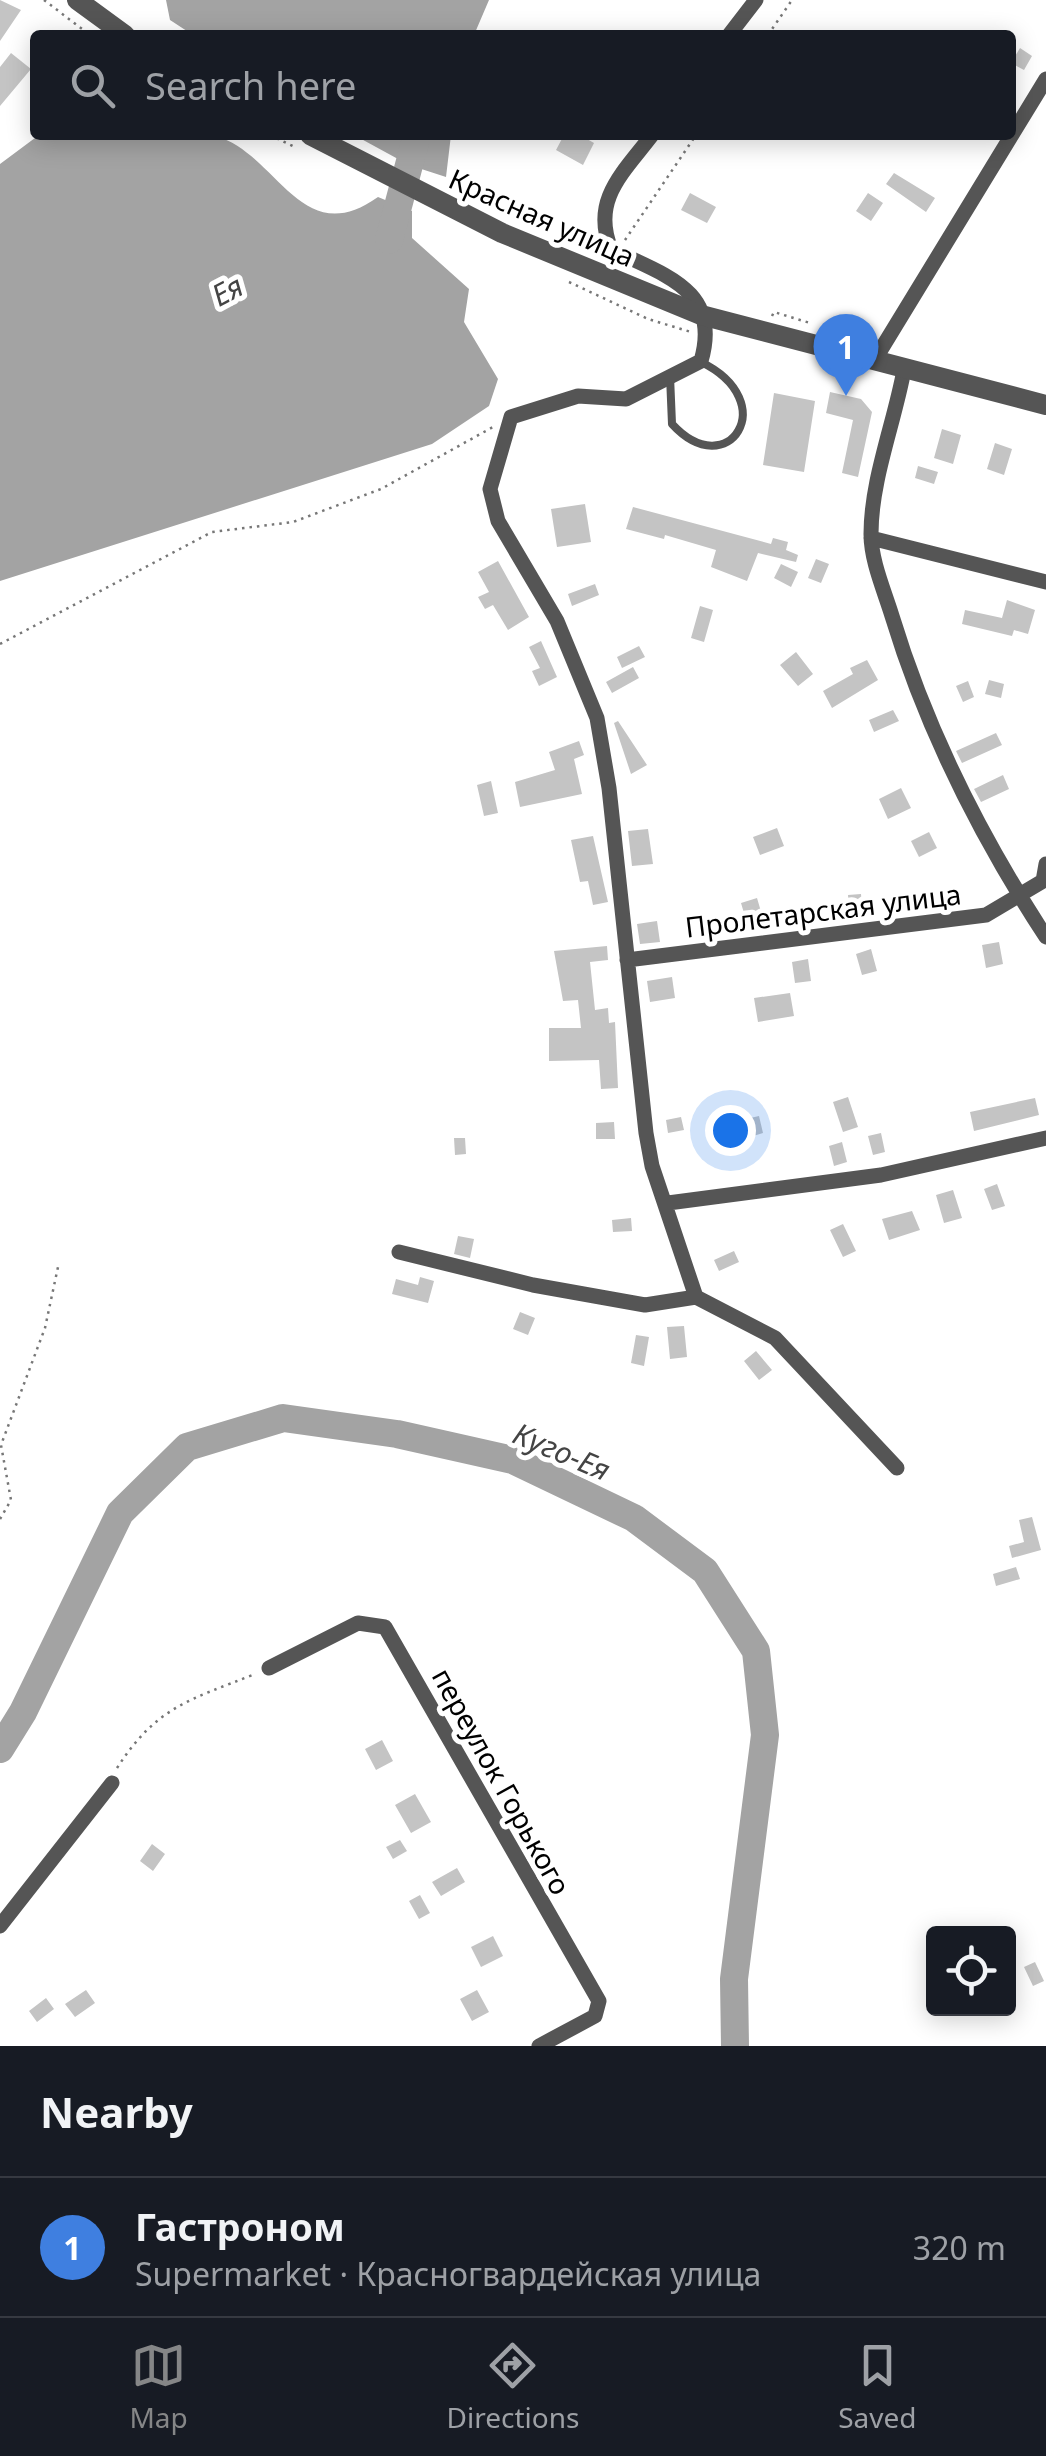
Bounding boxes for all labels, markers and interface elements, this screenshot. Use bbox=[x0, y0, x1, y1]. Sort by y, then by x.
search box bbox=[30, 30, 1016, 140]
icon: search bbox=[65, 58, 120, 113]
text: Search here bbox=[145, 59, 356, 111]
street label: Красная улица bbox=[443, 159, 641, 275]
water label: Ея bbox=[204, 265, 250, 315]
pin: 1 bbox=[814, 314, 878, 396]
street label: Пролетарская улица bbox=[683, 874, 963, 946]
your location bbox=[705, 1105, 756, 1156]
water label: Куго-Ея bbox=[507, 1412, 617, 1490]
street label: переулок Горького bbox=[424, 1661, 580, 1901]
map controls bbox=[926, 1926, 1016, 2016]
button: locate bbox=[926, 1926, 1016, 2016]
text: Nearby bbox=[40, 2083, 193, 2140]
text: Гастроном bbox=[135, 2200, 345, 2252]
text: 1 bbox=[63, 2226, 82, 2269]
text: 320 m bbox=[913, 2226, 1006, 2269]
text: Supermarket · Красногвардейская улица bbox=[135, 2252, 761, 2295]
tab: Map bbox=[129, 2338, 188, 2436]
tab: Directions bbox=[447, 2338, 579, 2436]
tab: Saved bbox=[838, 2338, 917, 2436]

